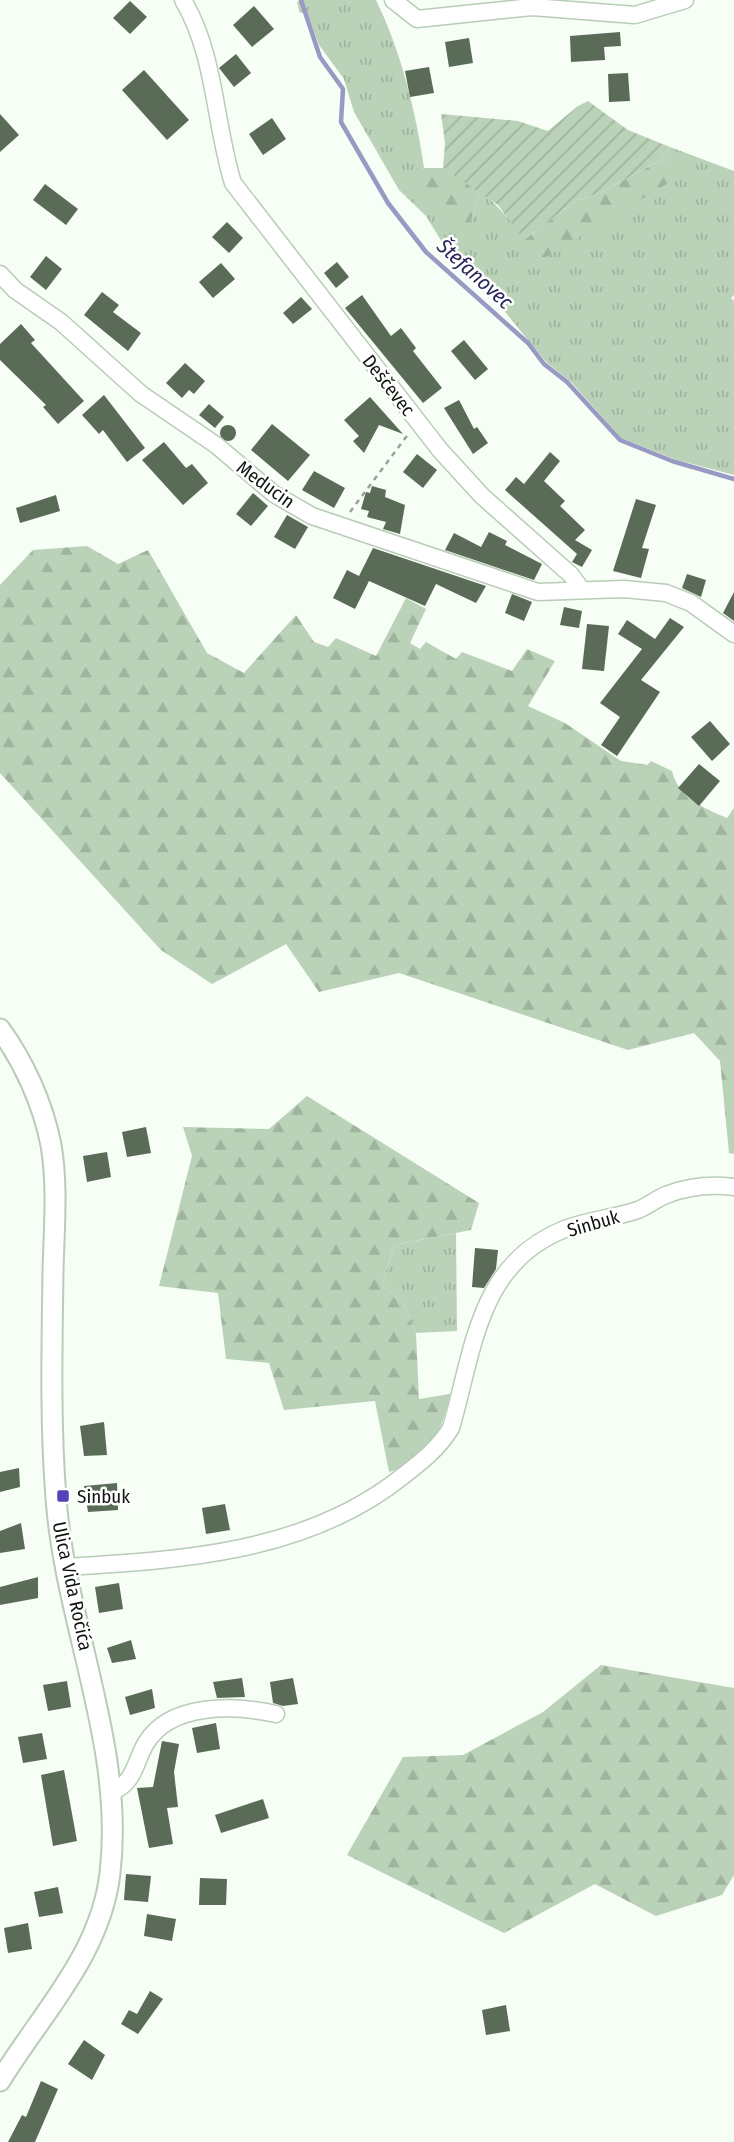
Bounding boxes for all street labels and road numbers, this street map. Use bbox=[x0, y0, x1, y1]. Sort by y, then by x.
street label: Deščevec bbox=[358, 350, 420, 421]
street label: Meducin bbox=[232, 456, 299, 513]
street label: Sinbuk bbox=[564, 1205, 622, 1242]
street label: Ulica Vida Ročića bbox=[48, 1519, 97, 1653]

